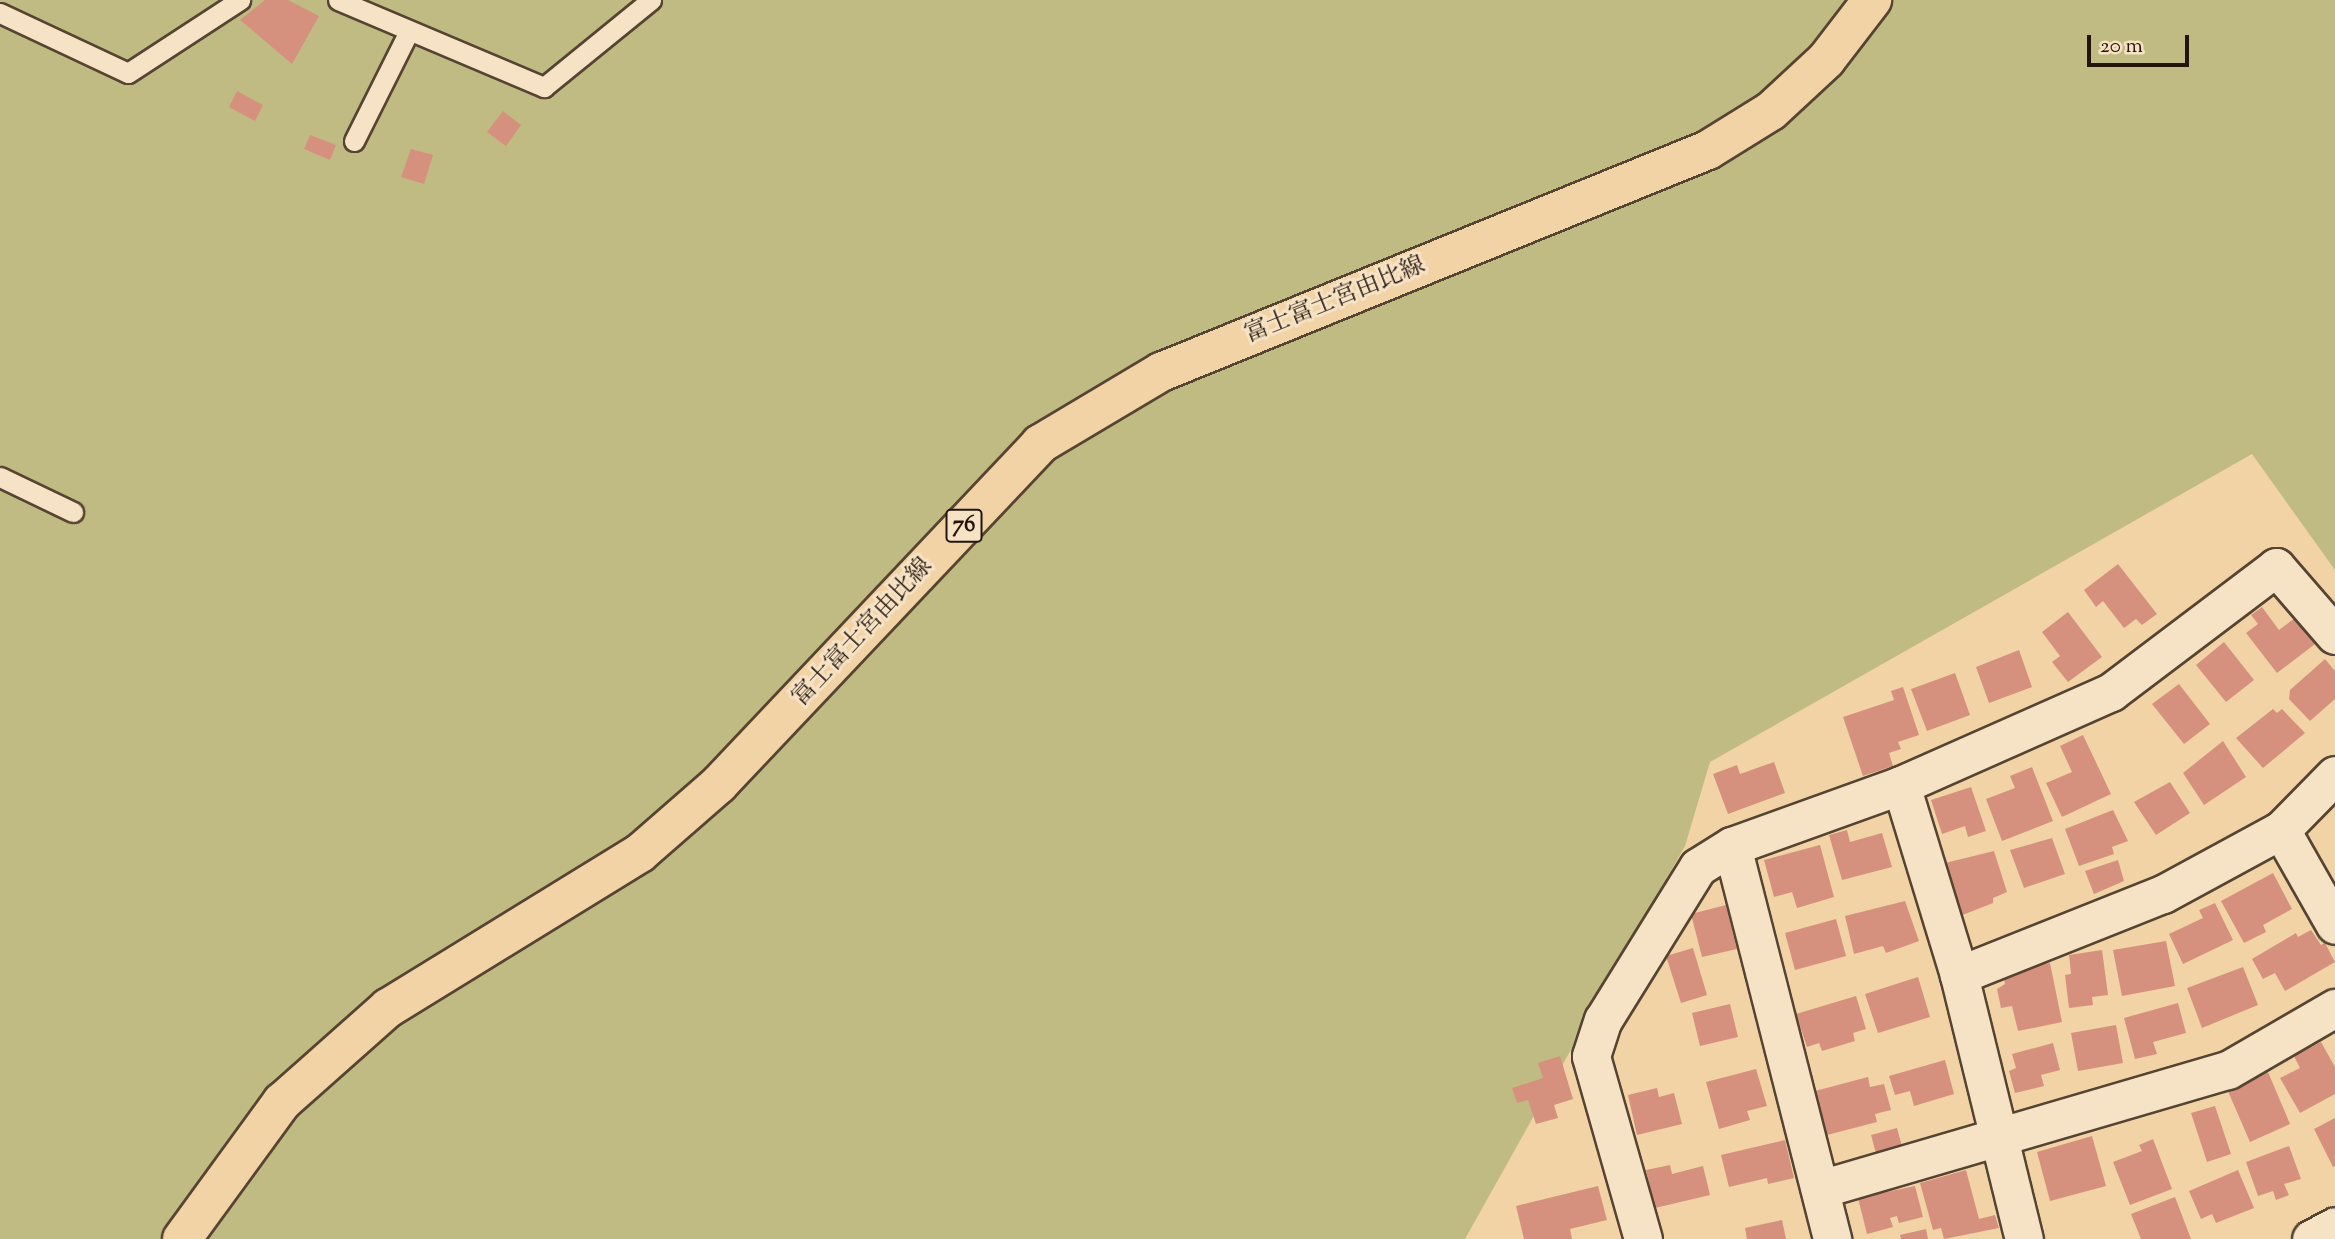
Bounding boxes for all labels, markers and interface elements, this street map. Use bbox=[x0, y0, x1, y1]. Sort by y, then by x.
scale bar bbox=[2090, 21, 2192, 65]
text: 20 m bbox=[2100, 32, 2143, 62]
street label: 富士富士宮由比線 bbox=[1241, 252, 1429, 350]
road number: 76 bbox=[945, 506, 983, 546]
street label: 富士富士宮由比線 bbox=[787, 553, 939, 713]

